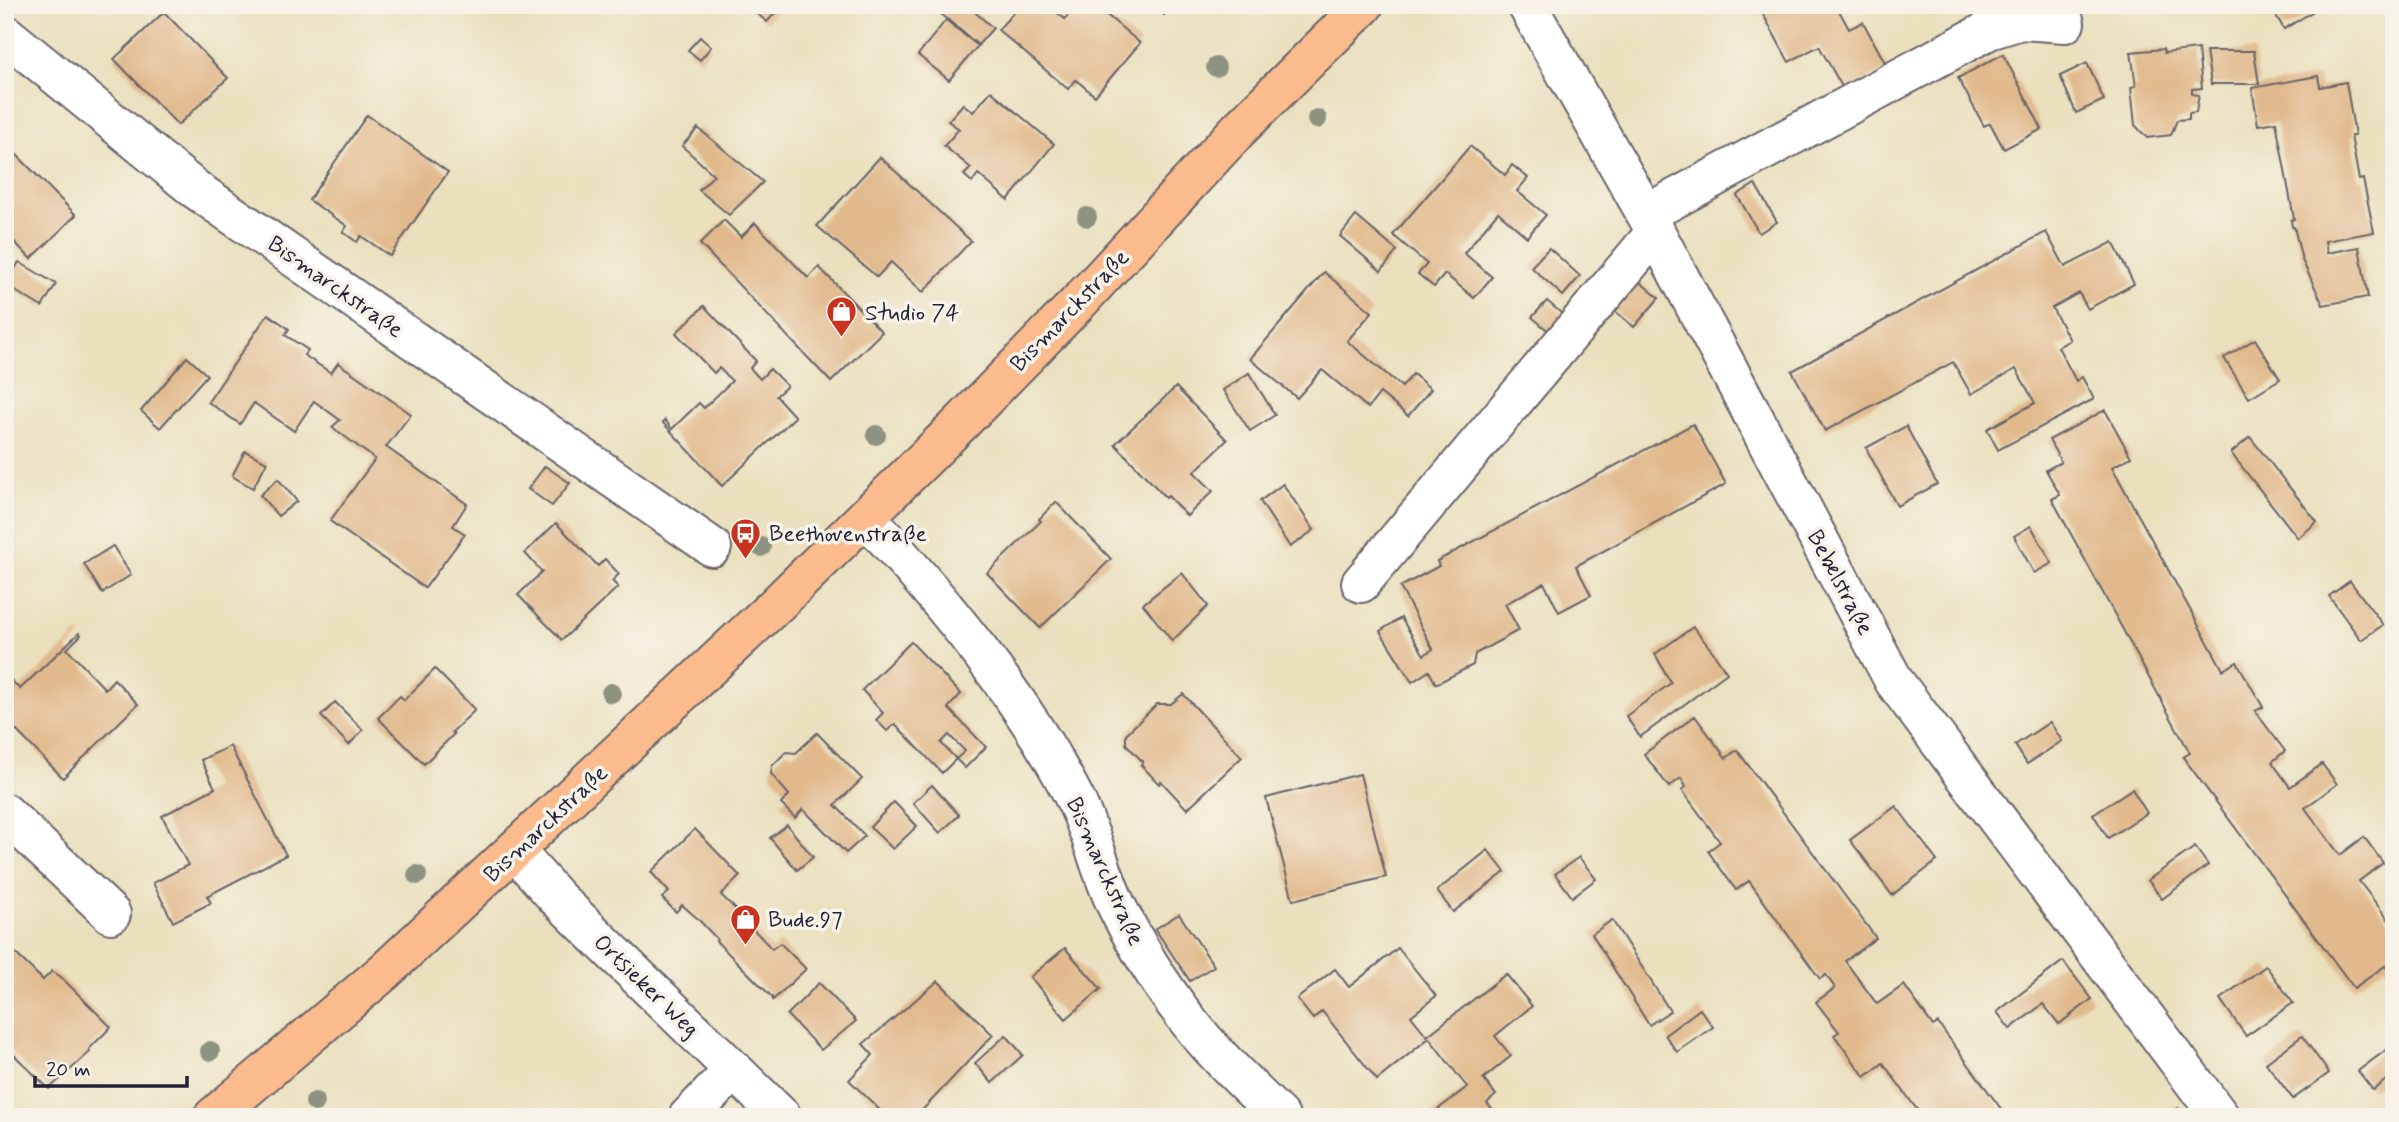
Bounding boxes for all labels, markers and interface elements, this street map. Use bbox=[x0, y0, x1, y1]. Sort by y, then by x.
street label: Bismarckstraße bbox=[261, 230, 409, 346]
street label: Bismarckstraße bbox=[1004, 244, 1137, 379]
shop icon: Studio 74 bbox=[825, 295, 859, 339]
place label: Studio 74 bbox=[865, 299, 959, 329]
bus stop icon: Beethovenstraße bbox=[729, 516, 763, 560]
place label: Beethovenstraße bbox=[769, 520, 927, 550]
street label: Bebelstraße bbox=[1799, 525, 1880, 641]
street label: Bismarckstraße bbox=[478, 759, 615, 890]
street label: Bismarckstraße bbox=[1058, 793, 1150, 951]
shop icon: Bude.97 bbox=[728, 902, 762, 946]
place label: Bude.97 bbox=[768, 906, 843, 936]
street label: Ortsieker Weg bbox=[586, 928, 705, 1044]
scale bar bbox=[35, 1045, 187, 1089]
text: 20 m bbox=[46, 1056, 91, 1084]

